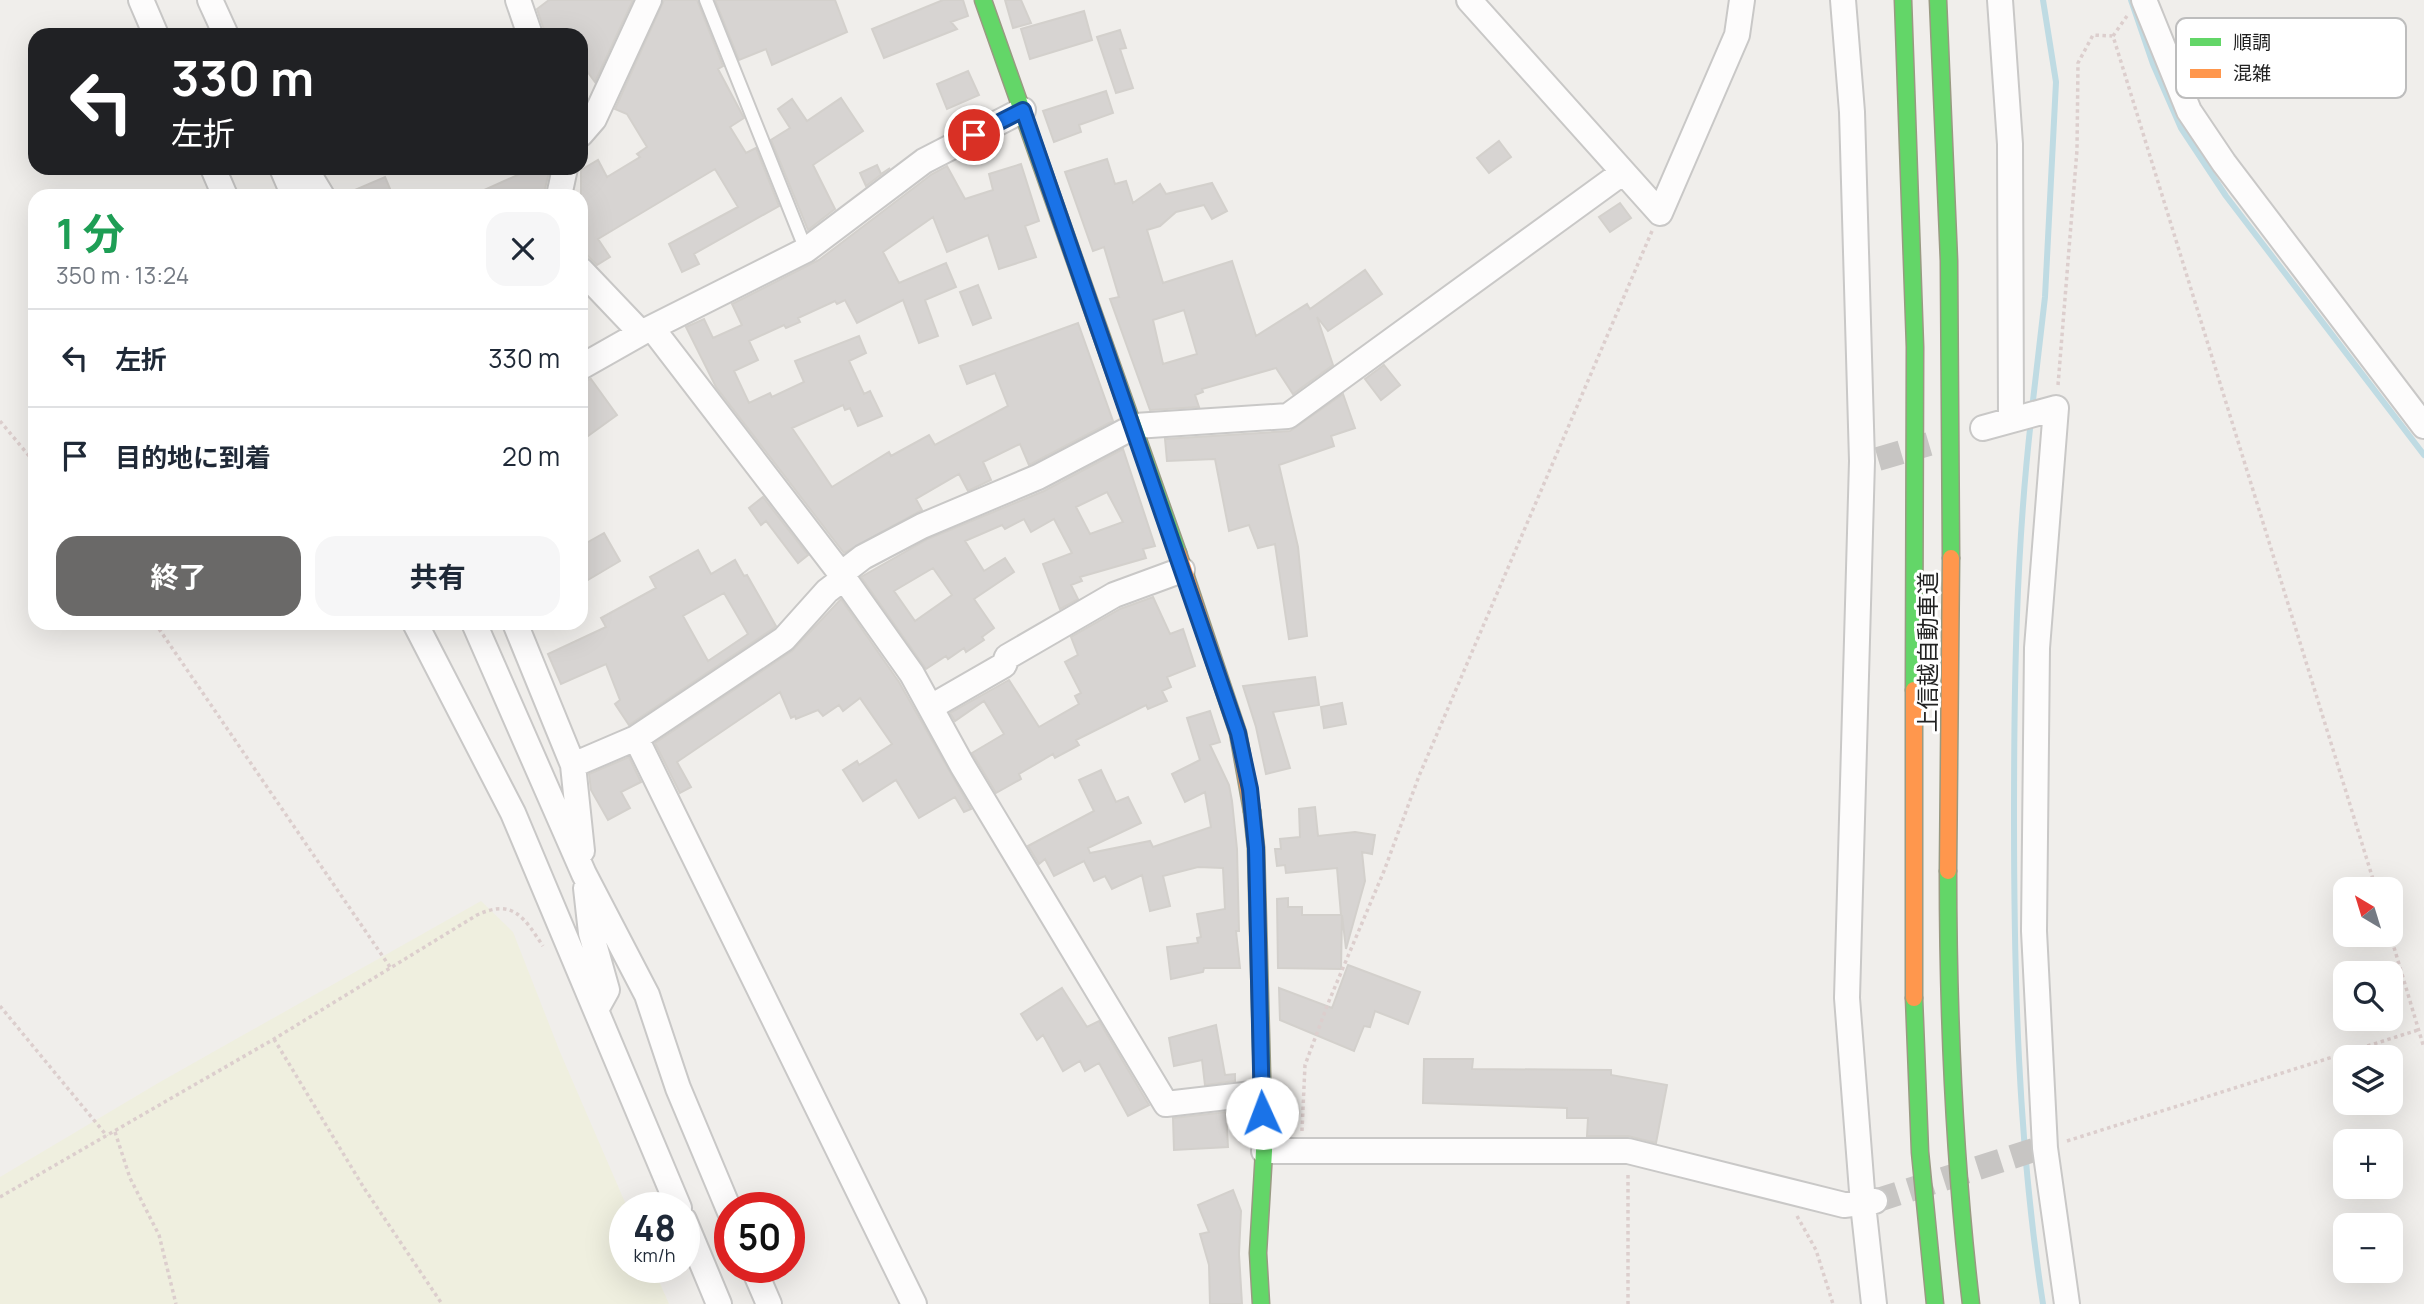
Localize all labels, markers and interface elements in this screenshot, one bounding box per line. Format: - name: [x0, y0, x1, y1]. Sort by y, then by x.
- legend: [2176, 18, 2406, 98]
- text: 順調: [2233, 29, 2271, 55]
- text: 330 m: [171, 44, 314, 111]
- icon: left: [56, 56, 147, 147]
- text: 混雑: [2233, 60, 2271, 86]
- pin: [944, 105, 1004, 165]
- text: 左折: [171, 111, 235, 155]
- icon: arrive: [955, 116, 993, 154]
- text: 1 分: [56, 204, 125, 262]
- button: close: [486, 212, 560, 286]
- text: 350 m · 13:24: [56, 259, 189, 291]
- icon: left: [56, 339, 94, 377]
- text: 330 m: [488, 340, 560, 376]
- text: 左折: [115, 341, 167, 377]
- icon: arrive: [56, 437, 94, 475]
- text: 20 m: [502, 438, 560, 474]
- text: 目的地に到着: [115, 439, 271, 475]
- button: 終了: [56, 536, 301, 616]
- button: 共有: [315, 536, 560, 616]
- street label: 上信越自動車道: [1911, 572, 1943, 733]
- north arrow: [2333, 877, 2403, 947]
- map controls: [2333, 877, 2403, 1283]
- button: search: [2333, 961, 2403, 1031]
- button: layers: [2333, 1045, 2403, 1115]
- position arrow: [1225, 1076, 1299, 1150]
- button: +: [2333, 1129, 2403, 1199]
- speed limit sign: 50: [714, 1192, 805, 1283]
- text: 48: [633, 1204, 676, 1252]
- button: −: [2333, 1213, 2403, 1283]
- text: km/h: [634, 1243, 675, 1267]

